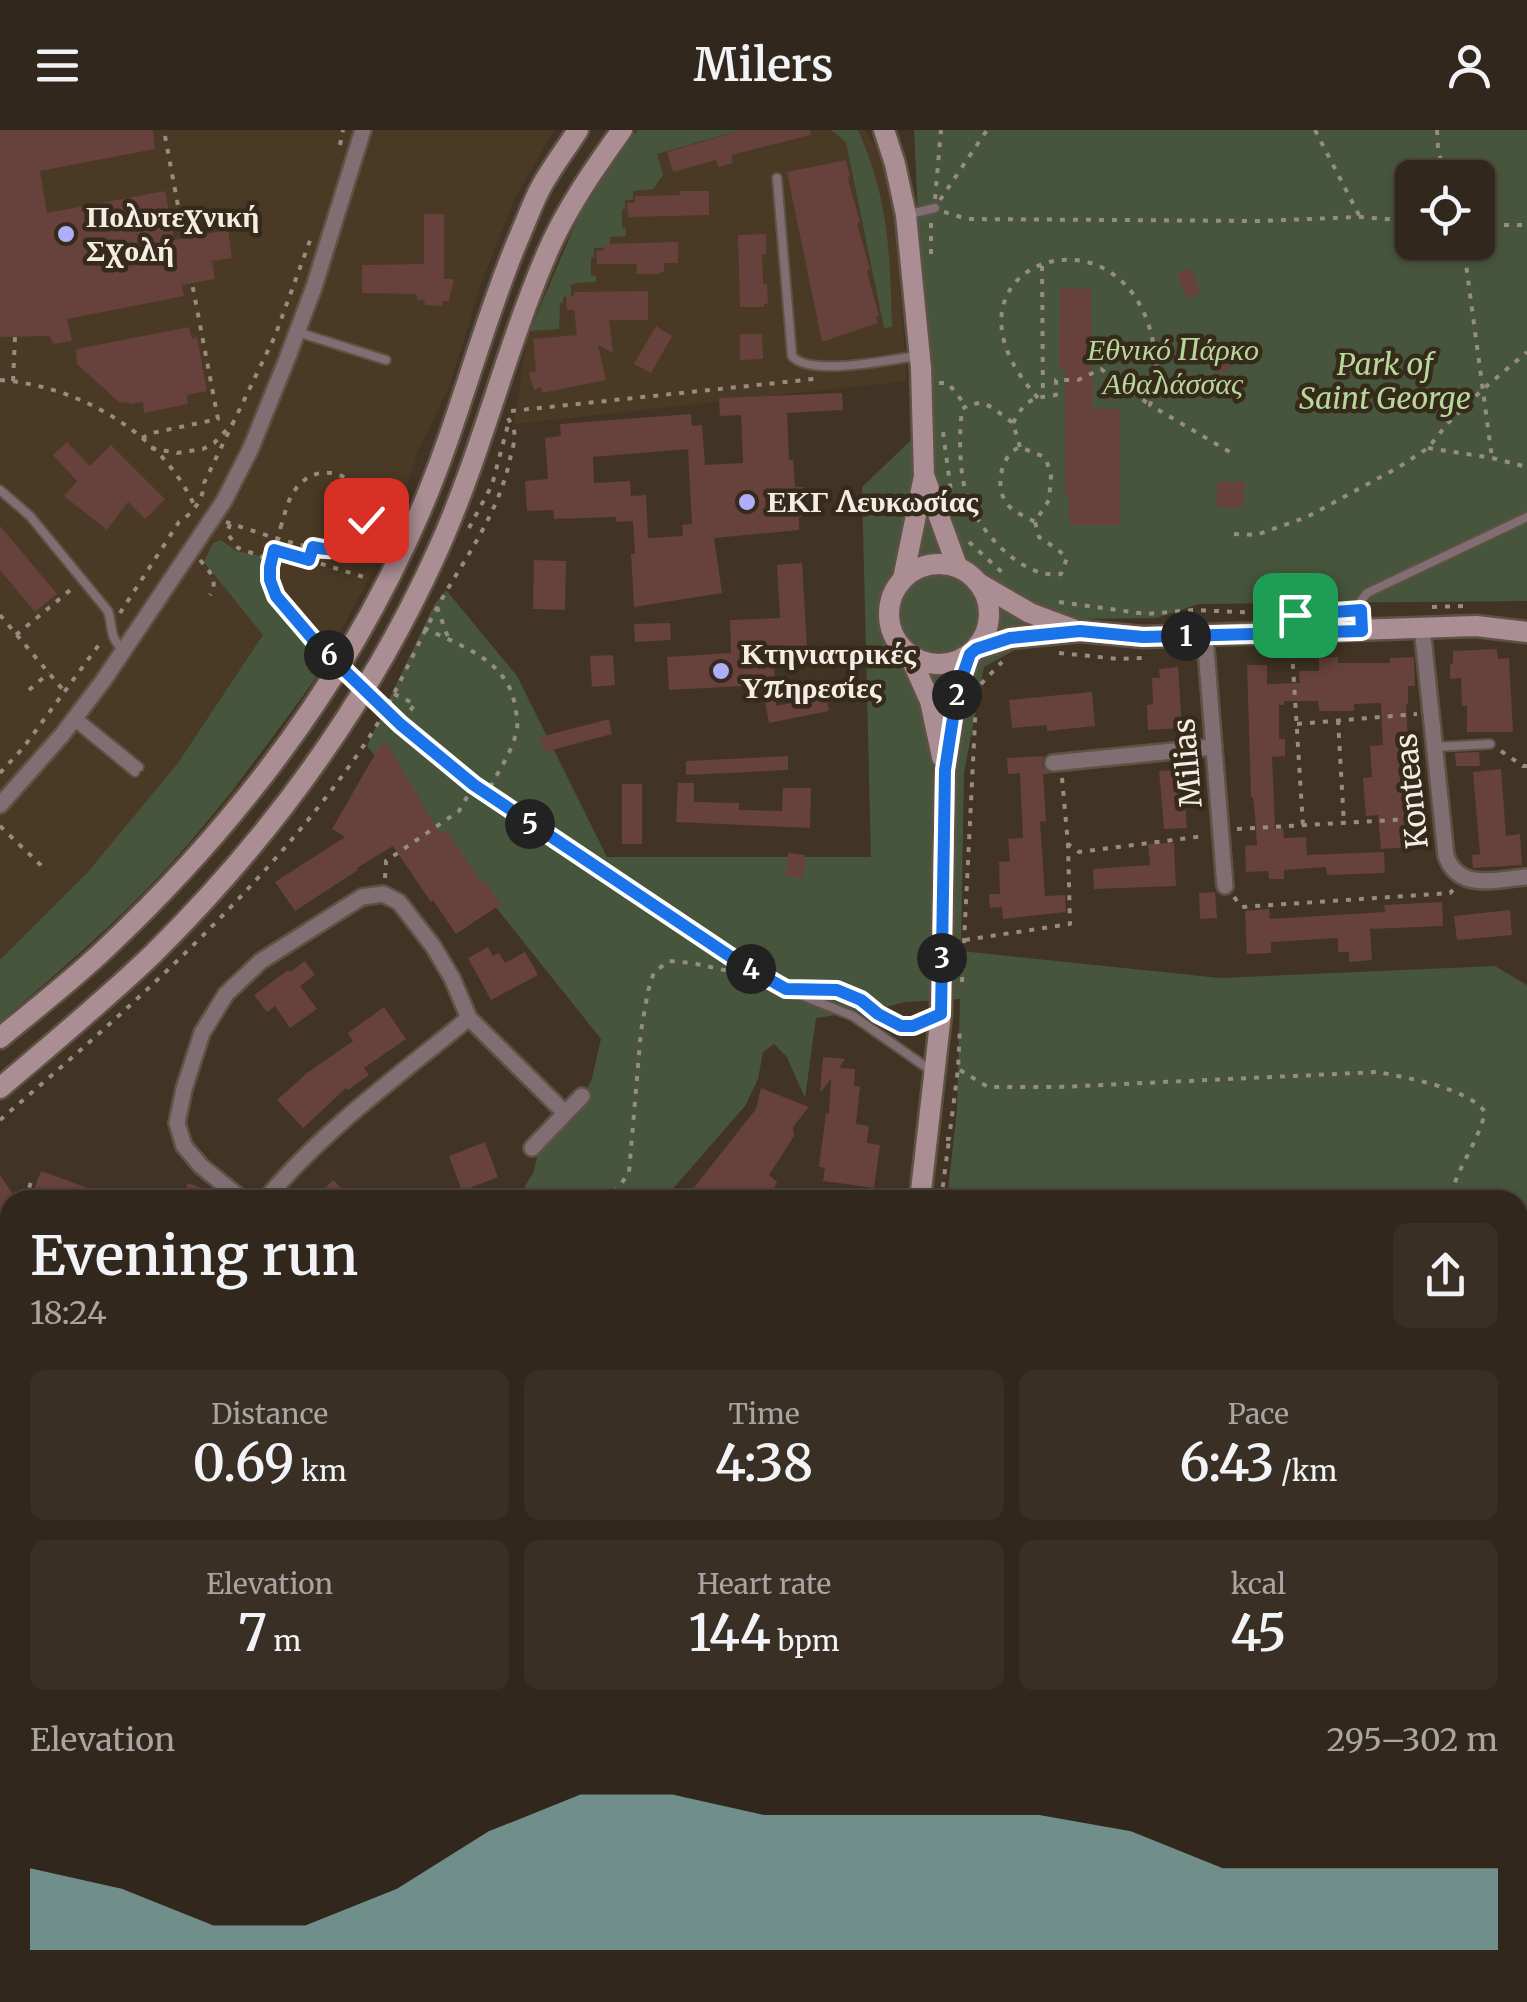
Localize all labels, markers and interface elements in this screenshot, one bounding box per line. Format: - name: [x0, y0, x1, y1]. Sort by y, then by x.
- text: Milers: [693, 37, 834, 93]
- icon: menu: [30, 38, 85, 93]
- icon: person: [1442, 38, 1497, 93]
- map controls: [1395, 160, 1495, 260]
- button: locate: [1395, 160, 1495, 260]
- place label: Πολυτεχνική Σχολή: [86, 197, 259, 269]
- marker: Πολυτεχνική Σχολή: [55, 223, 77, 245]
- park label: Εθνικό Πάρκο Αθαλάσσας: [1086, 330, 1259, 402]
- park label: Park of Saint George: [1299, 345, 1471, 417]
- pin: [324, 478, 409, 563]
- place label: ΕΚΓ Λευκωσίας: [767, 482, 979, 520]
- marker: ΕΚΓ Λευκωσίας: [736, 491, 758, 513]
- icon: check: [339, 493, 394, 548]
- pin: [1253, 573, 1338, 658]
- icon: arrive: [1268, 588, 1323, 643]
- pin: 1: [1161, 611, 1211, 661]
- text: 1: [1180, 618, 1192, 654]
- pin: 6: [304, 630, 354, 680]
- place label: Κτηνιατρικές Υπηρεσίες: [741, 634, 916, 706]
- text: 6: [320, 637, 338, 673]
- marker: Κτηνιατρικές Υπηρεσίες: [710, 660, 732, 682]
- pin: 2: [932, 670, 982, 720]
- text: 2: [949, 677, 965, 713]
- street label: Milias: [1164, 717, 1210, 809]
- street label: Konteas: [1386, 732, 1436, 851]
- pin: 5: [505, 799, 555, 849]
- text: 5: [522, 806, 538, 842]
- pin: 3: [917, 933, 967, 983]
- text: 3: [934, 940, 950, 976]
- pin: 4: [726, 944, 776, 994]
- text: 4: [742, 951, 760, 987]
- text: Evening run: [30, 1221, 358, 1290]
- button: share: [1393, 1223, 1498, 1328]
- text: 18:24: [30, 1293, 107, 1333]
- text: Distance: [211, 1396, 328, 1432]
- text: Time: [728, 1396, 799, 1432]
- text: Pace: [1228, 1396, 1289, 1432]
- text: 0.69: [193, 1432, 295, 1495]
- text: 4:38: [715, 1432, 813, 1495]
- text: 6:43: [1179, 1432, 1274, 1495]
- text: km: [295, 1453, 347, 1489]
- text: /km: [1274, 1453, 1337, 1489]
- text: Elevation: [206, 1566, 333, 1602]
- text: Heart rate: [697, 1566, 831, 1602]
- text: kcal: [1231, 1566, 1286, 1602]
- text: 7: [238, 1602, 267, 1665]
- text: 144: [689, 1602, 771, 1665]
- text: 45: [1230, 1602, 1287, 1665]
- text: m: [267, 1623, 301, 1659]
- text: bpm: [771, 1623, 839, 1659]
- text: Elevation: [30, 1720, 175, 1760]
- text: 295–302 m: [1326, 1720, 1498, 1760]

